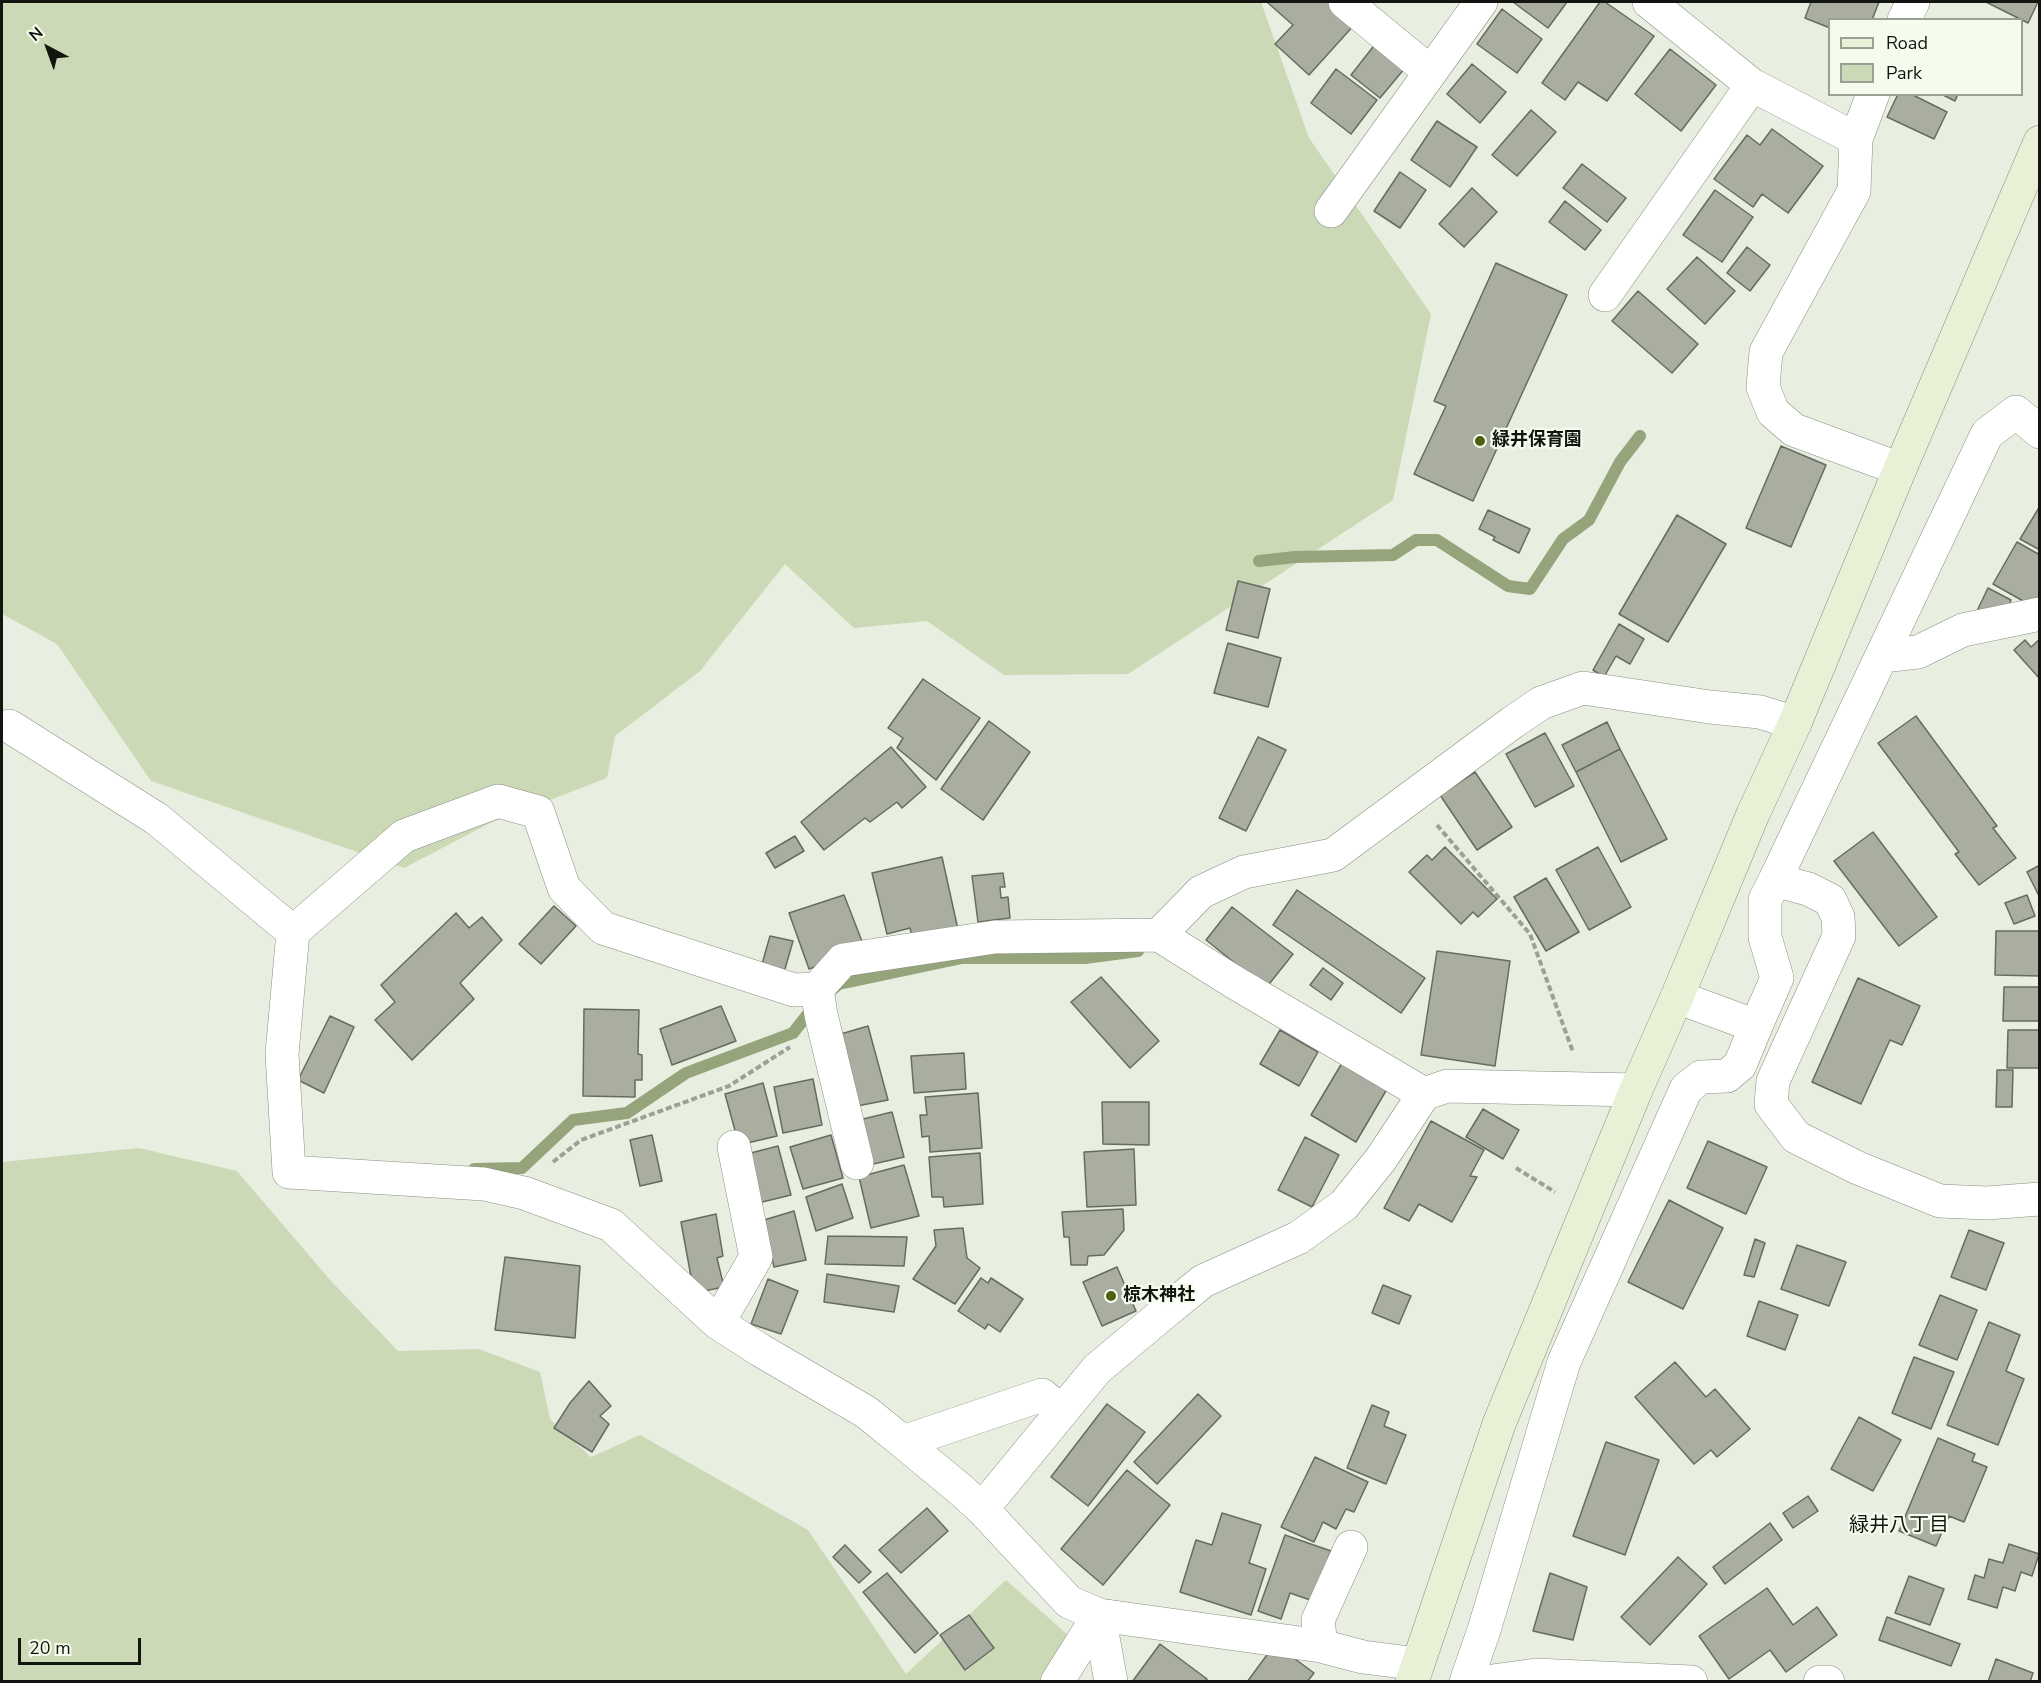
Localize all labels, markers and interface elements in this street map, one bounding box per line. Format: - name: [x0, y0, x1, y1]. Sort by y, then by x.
- north arrow: [18, 18, 78, 78]
- legend: [1828, 18, 2023, 96]
- text: N: [24, 22, 48, 47]
- text: Road: [1886, 31, 1928, 55]
- text: Park: [1886, 61, 1922, 85]
- place label: 緑井保育園: [1492, 430, 1582, 452]
- marker: 緑井保育園: [1473, 434, 1487, 448]
- place label: 椋木神社: [1123, 1285, 1195, 1307]
- marker: 椋木神社: [1104, 1289, 1118, 1303]
- district label: 緑井八丁目: [1849, 1514, 1949, 1538]
- scale bar: [21, 1626, 144, 1664]
- text: 20 m: [29, 1636, 71, 1660]

